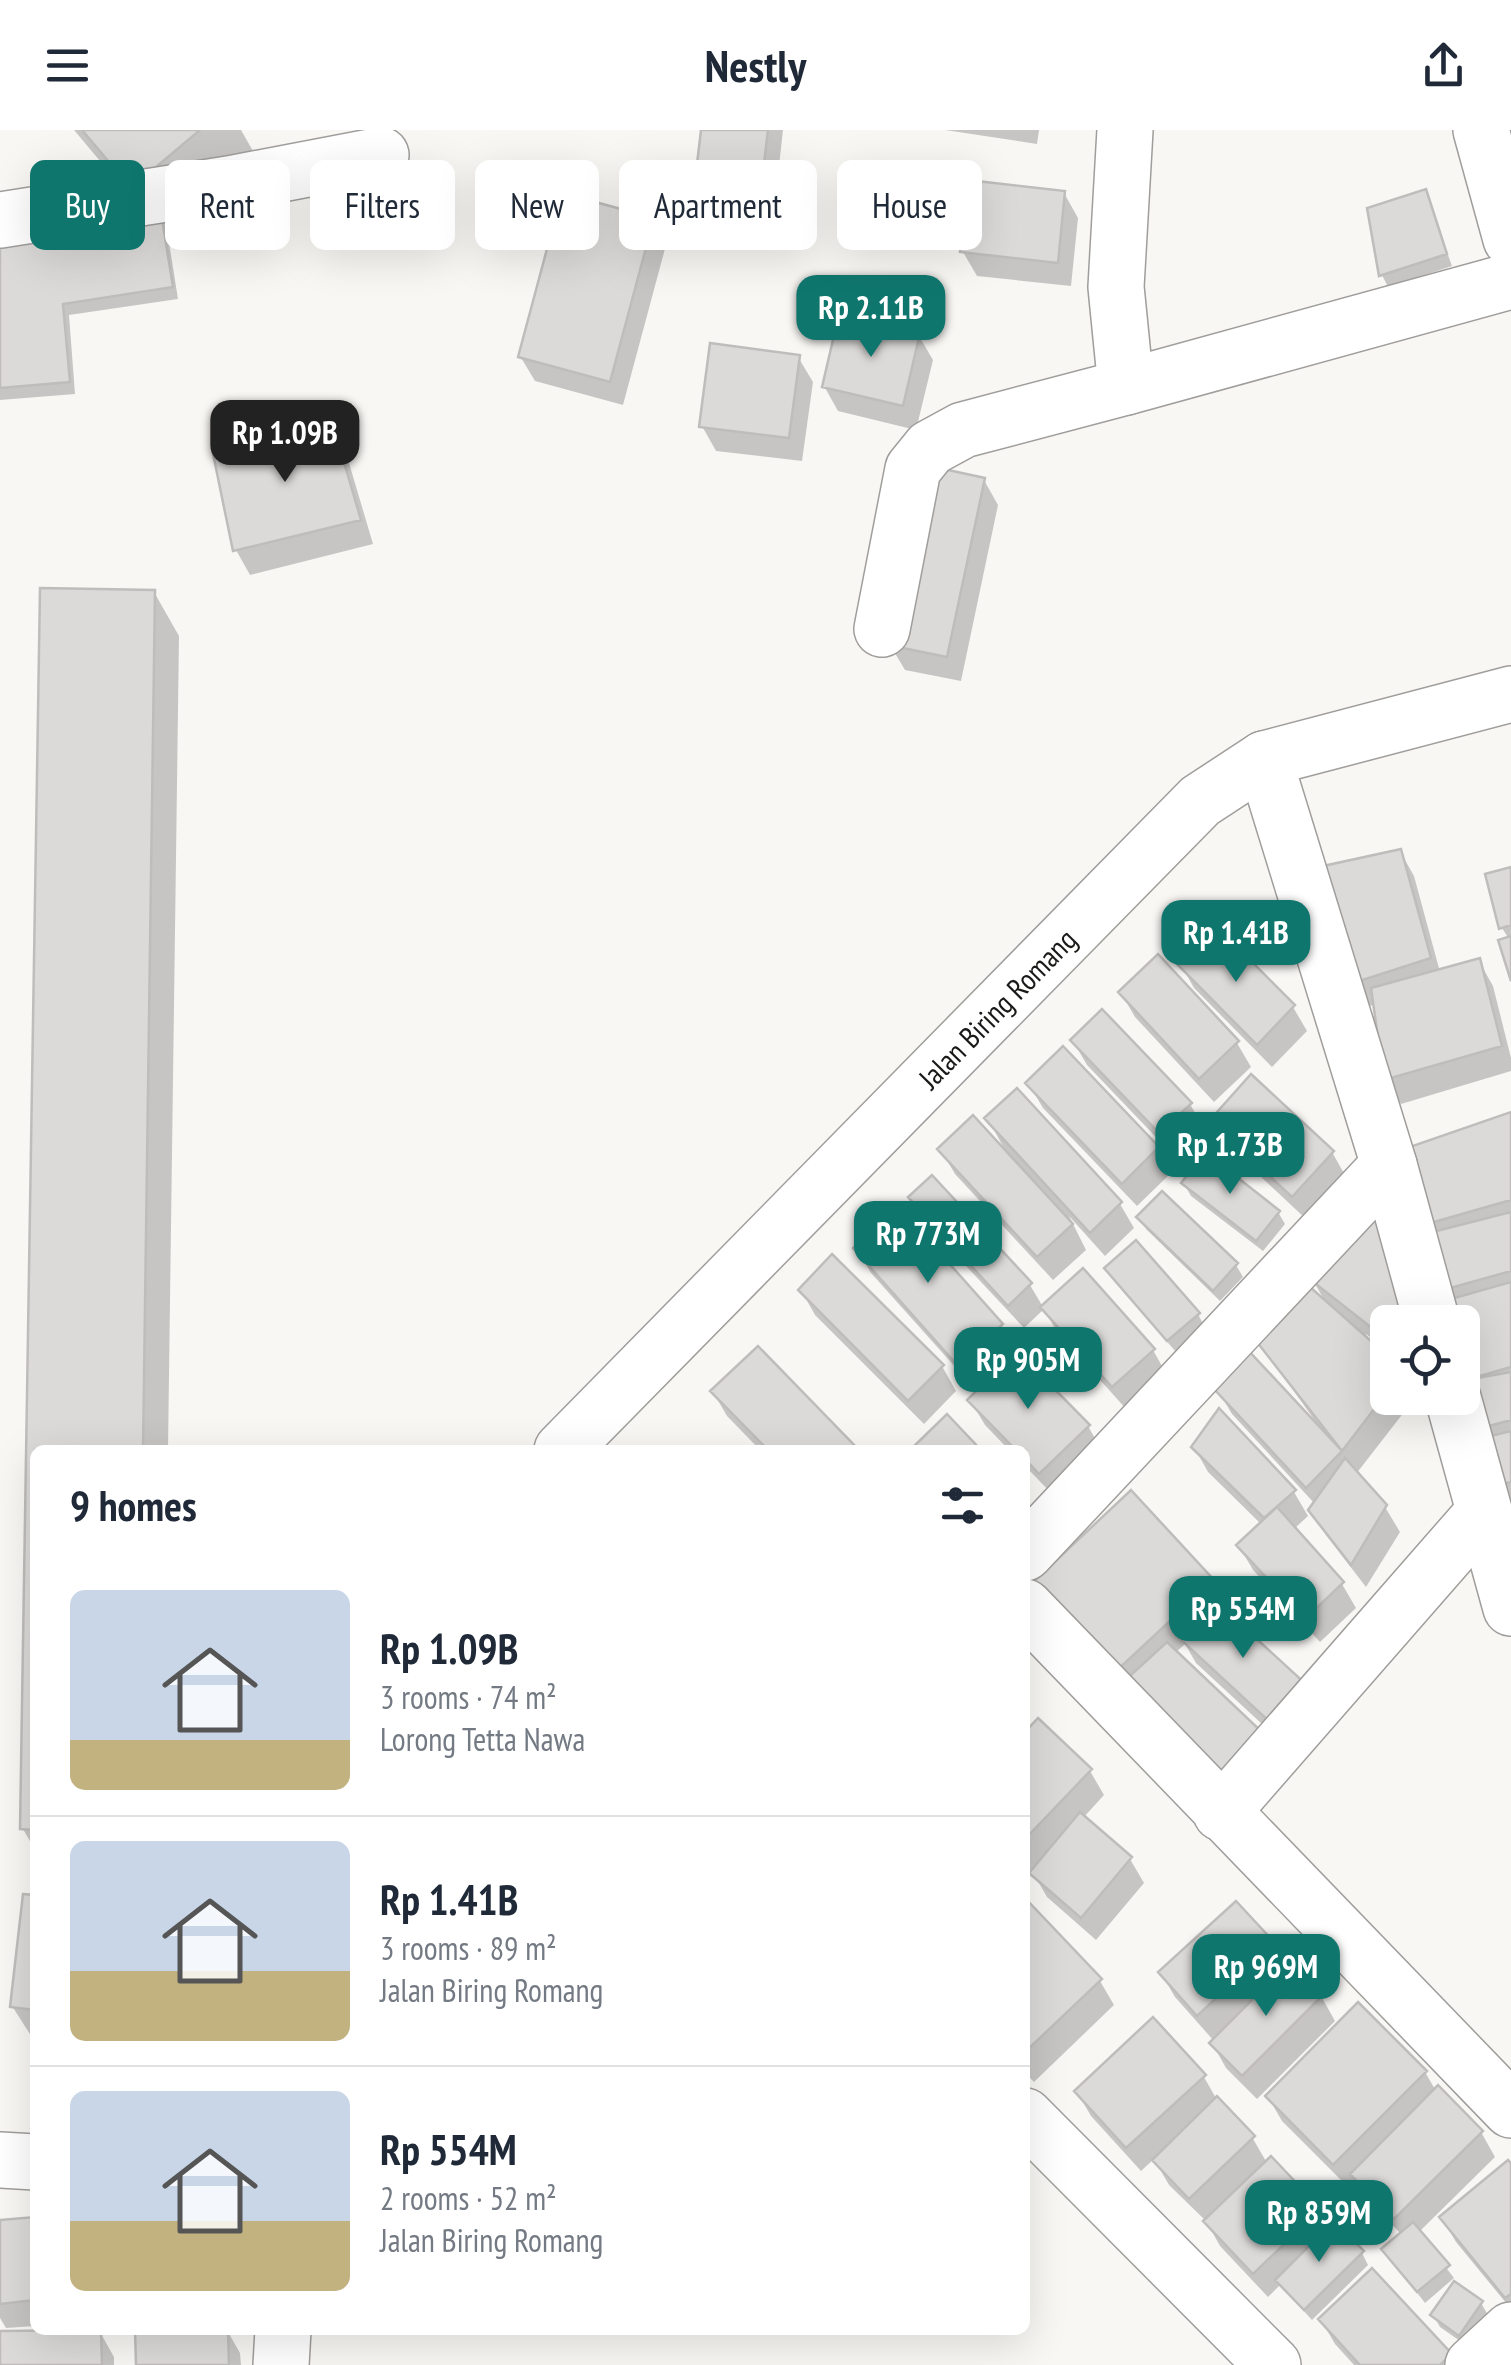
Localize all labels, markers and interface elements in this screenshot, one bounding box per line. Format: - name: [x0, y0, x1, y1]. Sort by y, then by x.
- text: Nestly: [705, 36, 806, 94]
- icon: menu: [40, 38, 95, 93]
- icon: share: [1416, 38, 1471, 93]
- chip: Buy: [30, 160, 145, 250]
- chip: Rent: [165, 160, 290, 250]
- chip: Filters: [310, 160, 455, 250]
- chip: New: [475, 160, 599, 250]
- chip: Apartment: [619, 160, 817, 250]
- chip: House: [837, 160, 982, 250]
- pin: Rp 2.11B: [768, 275, 974, 360]
- text: Rp 2.11B: [818, 286, 924, 328]
- pin: Rp 1.09B: [182, 400, 388, 485]
- text: Rp 1.09B: [232, 411, 338, 453]
- pin: Rp 1.41B: [1133, 900, 1339, 985]
- text: Rp 1.41B: [1183, 911, 1289, 953]
- street label: Jalan Biring Romang: [909, 919, 1084, 1097]
- pin: Rp 1.73B: [1127, 1112, 1333, 1197]
- text: Rp 1.73B: [1177, 1123, 1283, 1165]
- pin: Rp 773M: [836, 1201, 1020, 1286]
- text: Rp 773M: [876, 1212, 980, 1254]
- map controls: [1370, 1305, 1480, 1415]
- button: locate: [1370, 1305, 1480, 1415]
- pin: Rp 905M: [936, 1327, 1120, 1412]
- text: Rp 905M: [976, 1338, 1080, 1380]
- text: 9 homes: [70, 1478, 197, 1533]
- icon: filters: [935, 1478, 990, 1533]
- pin: Rp 554M: [1151, 1576, 1335, 1661]
- text: Rp 554M: [1191, 1587, 1295, 1629]
- text: Rp 1.09B: [380, 1621, 518, 1676]
- icon: home: [150, 1630, 270, 1750]
- text: 3 rooms · 74 m²: [380, 1676, 557, 1718]
- text: Lorong Tetta Nawa: [380, 1718, 585, 1760]
- text: Rp 1.41B: [380, 1872, 518, 1927]
- icon: home: [150, 1881, 270, 2001]
- text: 3 rooms · 89 m²: [380, 1927, 557, 1969]
- pin: Rp 969M: [1174, 1934, 1358, 2019]
- text: Rp 969M: [1214, 1945, 1318, 1987]
- text: Jalan Biring Romang: [380, 1969, 603, 2011]
- text: Rp 554M: [380, 2122, 517, 2177]
- icon: home: [150, 2131, 270, 2251]
- text: 2 rooms · 52 m²: [380, 2177, 557, 2219]
- pin: Rp 859M: [1227, 2180, 1411, 2265]
- text: Rp 859M: [1267, 2191, 1371, 2233]
- text: Jalan Biring Romang: [380, 2219, 603, 2261]

